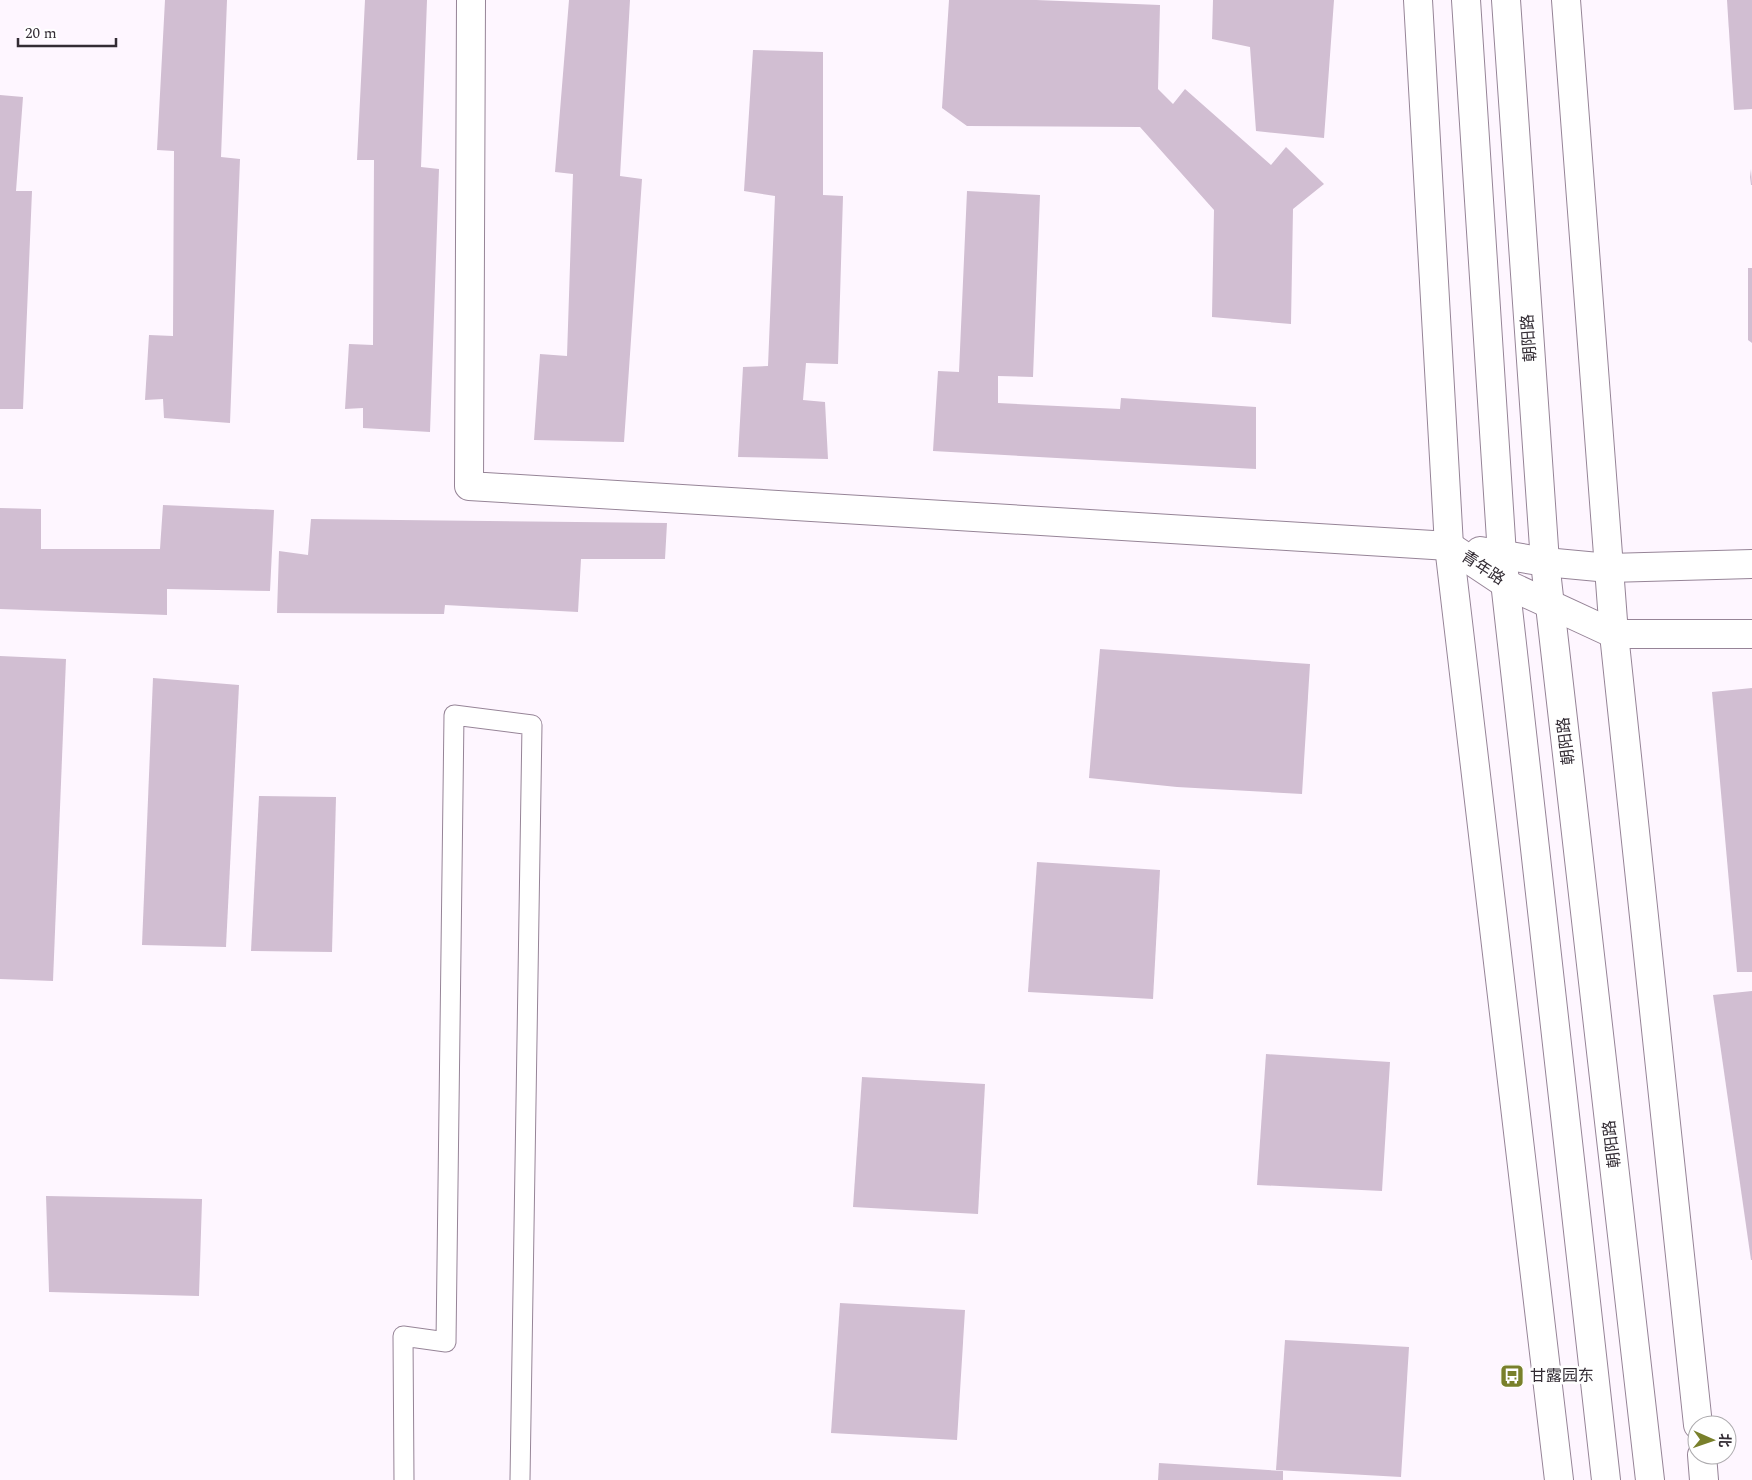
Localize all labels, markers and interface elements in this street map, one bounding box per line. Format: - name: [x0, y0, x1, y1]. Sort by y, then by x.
- scale bar: [18, 15, 115, 47]
- text: 20 m: [25, 22, 57, 45]
- street label: 朝阳路: [1515, 313, 1543, 363]
- street label: 青年路: [1456, 545, 1510, 591]
- street label: 朝阳路: [1551, 716, 1581, 766]
- street label: 朝阳路: [1597, 1119, 1627, 1169]
- bus stop icon: 甘露园东: [1499, 1363, 1525, 1389]
- place label: 甘露园东: [1530, 1364, 1594, 1388]
- north arrow: [1687, 1415, 1737, 1465]
- text: 北: [1714, 1433, 1735, 1448]

